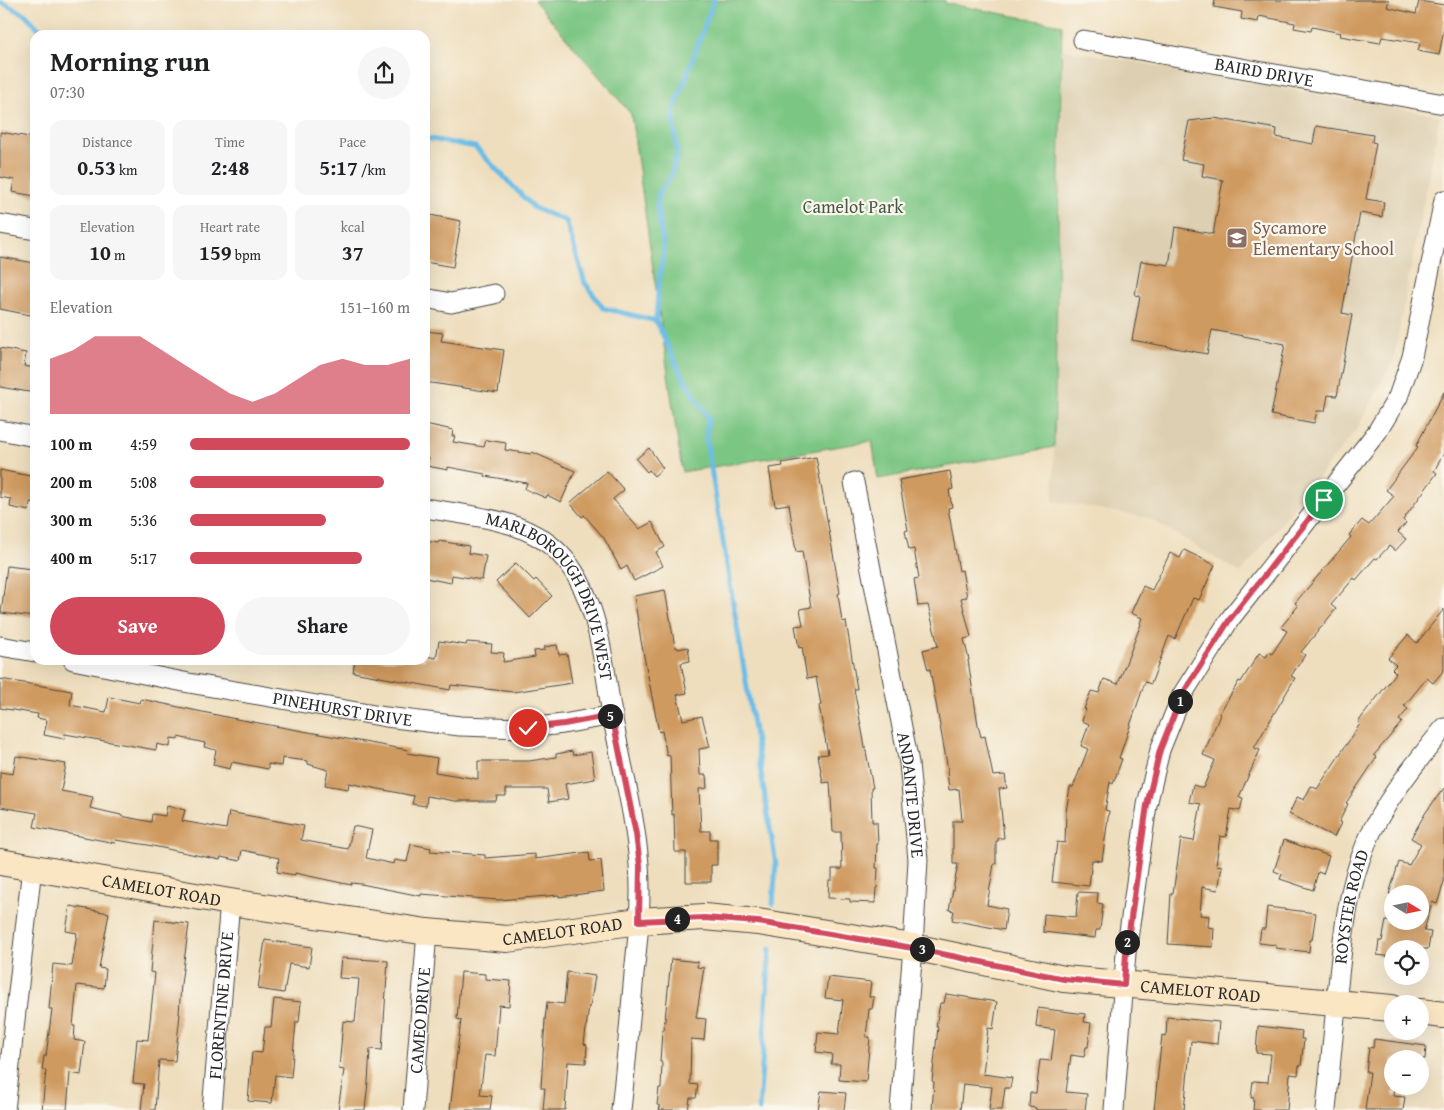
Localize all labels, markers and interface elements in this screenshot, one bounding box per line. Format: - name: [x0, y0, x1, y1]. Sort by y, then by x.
- text: Morning run: [50, 40, 210, 81]
- button: share: [358, 47, 410, 99]
- street label: BAIRD DRIVE: [1213, 50, 1316, 94]
- text: 07:30: [50, 80, 85, 104]
- text: Distance: [82, 132, 132, 152]
- text: Time: [215, 132, 245, 152]
- text: Pace: [339, 132, 366, 152]
- text: 0.53: [77, 152, 116, 183]
- text: 2:48: [211, 152, 249, 183]
- text: 5:17: [319, 152, 358, 183]
- text: km: [116, 160, 137, 180]
- text: /km: [358, 160, 386, 180]
- park label: Camelot Park: [803, 193, 904, 220]
- place label: Sycamore Elementary School: [1253, 214, 1394, 262]
- text: Elevation: [80, 217, 135, 237]
- text: Heart rate: [200, 217, 260, 237]
- text: kcal: [341, 217, 365, 237]
- school or university icon: Sycamore Elementary School: [1225, 226, 1249, 250]
- text: 10: [89, 237, 111, 268]
- text: 159: [199, 237, 232, 268]
- text: 37: [342, 237, 364, 268]
- text: m: [111, 245, 125, 265]
- text: bpm: [232, 245, 261, 265]
- text: Elevation: [50, 295, 113, 319]
- text: 151–160 m: [340, 295, 410, 319]
- text: 100 m: [50, 432, 92, 456]
- text: 4:59: [130, 432, 157, 456]
- text: 200 m: [50, 470, 92, 494]
- text: 5:08: [130, 470, 157, 494]
- pin: [1303, 479, 1345, 521]
- icon: arrive: [1310, 486, 1338, 514]
- street label: MARLBOROUGH DRIVE WEST: [483, 504, 621, 683]
- text: 300 m: [50, 508, 92, 532]
- text: 5:36: [130, 508, 157, 532]
- text: 400 m: [50, 546, 92, 570]
- text: 5:17: [130, 546, 157, 570]
- button: Save: [50, 597, 225, 655]
- button: Share: [235, 597, 410, 655]
- street label: PINEHURST DRIVE: [271, 684, 414, 733]
- pin: 1: [1168, 688, 1192, 714]
- text: 1: [1177, 691, 1184, 711]
- pin: 5: [598, 704, 622, 728]
- text: 5: [607, 706, 614, 726]
- pin: [507, 707, 549, 749]
- icon: check: [514, 714, 542, 742]
- street label: ANDANTE DRIVE: [890, 729, 932, 859]
- street label: ROYSTER ROAD: [1326, 845, 1376, 965]
- street label: CAMELOT ROAD: [100, 866, 223, 913]
- north arrow: [1384, 885, 1429, 930]
- map controls: [1384, 885, 1429, 1095]
- pin: 4: [664, 906, 690, 932]
- street label: CAMELOT ROAD: [501, 909, 624, 952]
- text: 4: [674, 909, 681, 929]
- street label: FLORENTINE DRIVE: [201, 930, 240, 1080]
- pin: 2: [1114, 930, 1140, 954]
- text: 2: [1124, 932, 1131, 952]
- pin: 3: [910, 936, 934, 962]
- text: 3: [919, 939, 926, 959]
- button: locate: [1384, 940, 1429, 985]
- street label: CAMEO DRIVE: [402, 966, 437, 1074]
- street label: CAMELOT ROAD: [1139, 972, 1262, 1009]
- button: +: [1384, 995, 1429, 1040]
- button: −: [1384, 1050, 1429, 1095]

